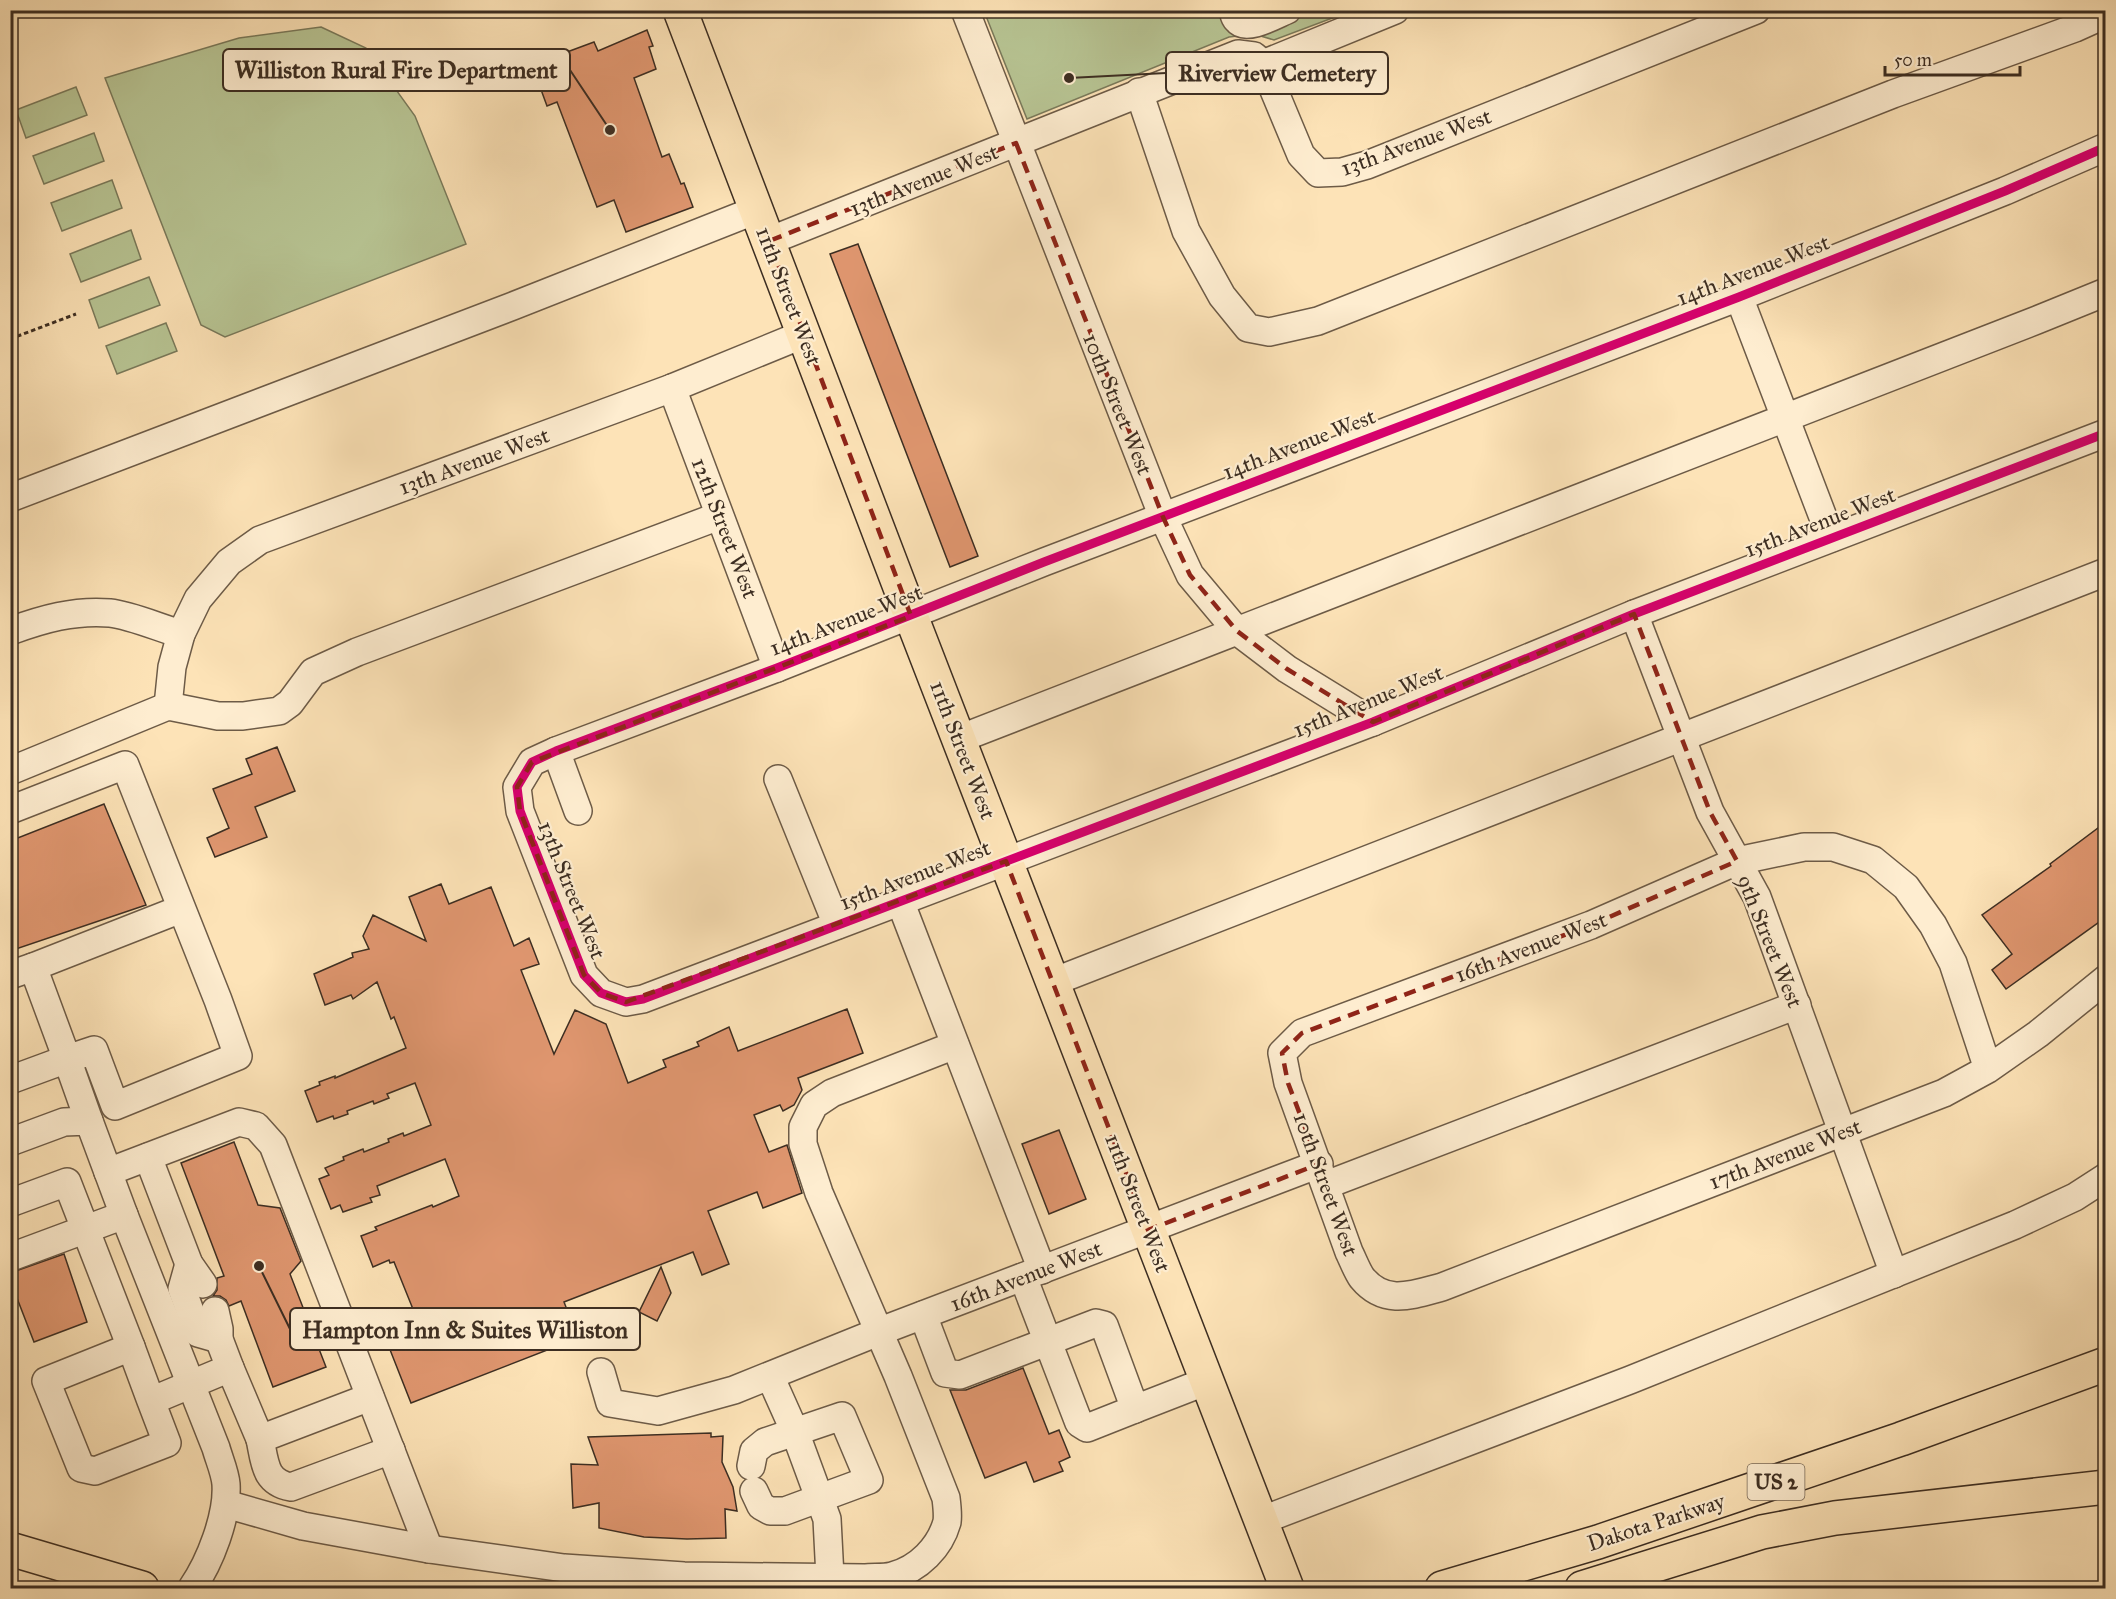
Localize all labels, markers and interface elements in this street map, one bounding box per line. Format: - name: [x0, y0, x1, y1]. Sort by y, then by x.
- scale bar: [1885, 39, 2020, 77]
- callout: Williston Rural Fire Department: [223, 49, 570, 91]
- text: 50 m: [1894, 49, 1932, 71]
- callout: Riverview Cemetery: [1166, 52, 1388, 94]
- text: Williston Rural Fire Department: [234, 55, 558, 85]
- text: Riverview Cemetery: [1178, 58, 1378, 88]
- street label: 13th Avenue West: [1337, 102, 1495, 182]
- street label: 13th Avenue West: [846, 138, 1002, 222]
- street label: 11th Street West: [750, 223, 828, 369]
- street label: 14th Avenue West: [1673, 228, 1833, 312]
- street label: 10th Street West: [1077, 329, 1159, 479]
- street label: 14th Avenue West: [1219, 402, 1379, 486]
- street label: 13th Avenue West: [395, 421, 553, 501]
- street label: 12th Street West: [686, 454, 764, 602]
- street label: 15th Avenue West: [1741, 481, 1899, 563]
- street label: 14th Avenue West: [766, 578, 926, 662]
- street label: 15th Avenue West: [1289, 659, 1447, 743]
- street label: 11th Street West: [924, 677, 1002, 823]
- street label: 13th Street West: [532, 817, 612, 963]
- street label: 15th Avenue West: [836, 834, 994, 916]
- street label: 9th Street West: [1731, 871, 1809, 1012]
- street label: 16th Avenue West: [1451, 906, 1611, 988]
- street label: 10th Street West: [1288, 1109, 1364, 1260]
- street label: 17th Avenue West: [1705, 1112, 1865, 1195]
- street label: 11th Street West: [1099, 1130, 1177, 1276]
- street label: 16th Avenue West: [946, 1235, 1106, 1317]
- callout: Hampton Inn & Suites Williston: [290, 1308, 640, 1350]
- text: Hampton Inn & Suites Williston: [302, 1315, 628, 1345]
- road number: US 2: [1748, 1464, 1804, 1500]
- street label: Dakota Parkway: [1584, 1487, 1729, 1557]

